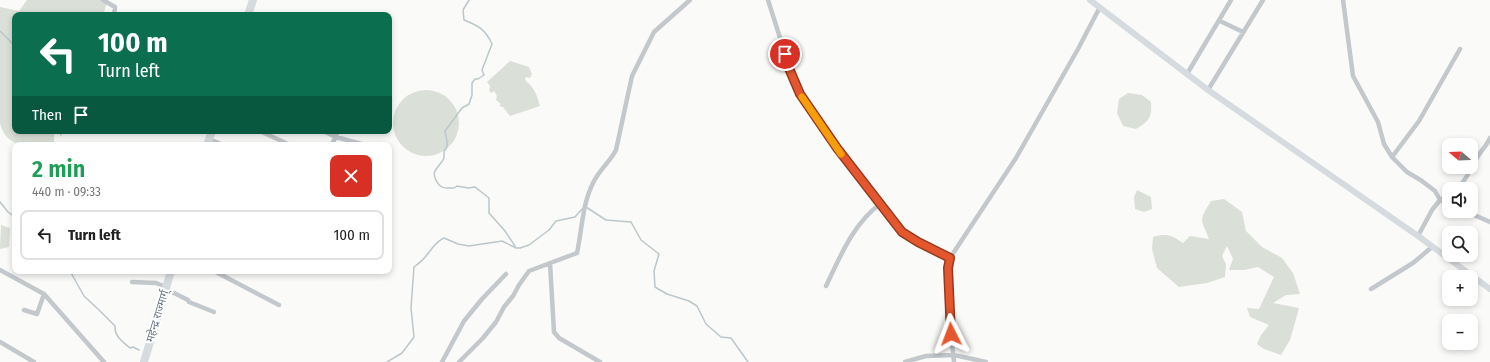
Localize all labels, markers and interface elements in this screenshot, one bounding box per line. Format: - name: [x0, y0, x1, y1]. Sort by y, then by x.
- text: 100 m: [98, 26, 168, 59]
- icon: left: [32, 28, 84, 80]
- pin: [768, 37, 802, 71]
- icon: arrive: [774, 43, 796, 65]
- text: Turn left: [98, 60, 160, 82]
- icon: arrive: [70, 104, 92, 126]
- text: Then: [32, 106, 62, 124]
- north arrow: [1442, 138, 1478, 174]
- map controls: [1442, 138, 1478, 350]
- text: 2 min: [32, 155, 85, 183]
- button: close: [330, 155, 372, 197]
- button: sound: [1442, 182, 1478, 218]
- text: 440 m · 09:33: [32, 184, 101, 199]
- icon: left: [34, 224, 56, 246]
- text: Turn left: [68, 226, 121, 244]
- text: 100 m: [333, 226, 370, 244]
- button: search: [1442, 226, 1478, 262]
- button: +: [1442, 270, 1478, 306]
- street label: महेन्द्र राज्मार्ग्: [143, 287, 172, 344]
- position arrow: [930, 313, 972, 355]
- button: −: [1442, 314, 1478, 350]

